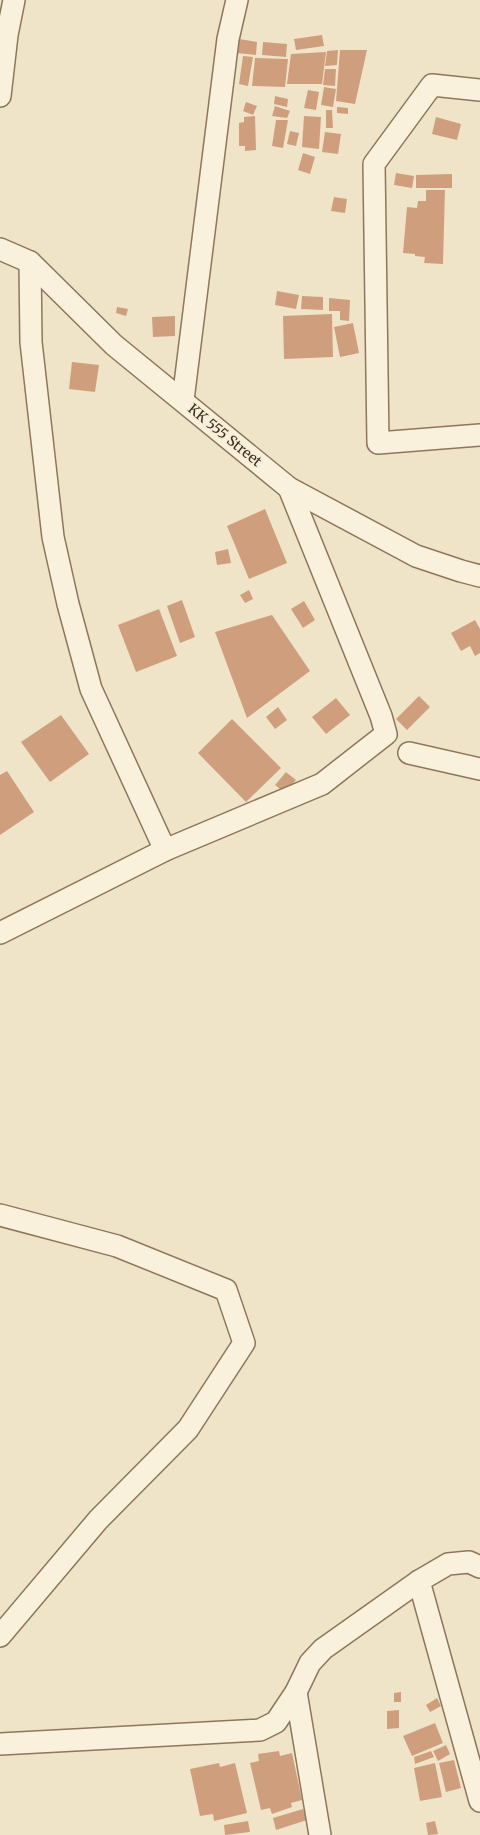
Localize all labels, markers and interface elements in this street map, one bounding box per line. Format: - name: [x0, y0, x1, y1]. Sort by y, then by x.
- street label: KK 555 Street: [184, 400, 266, 471]

